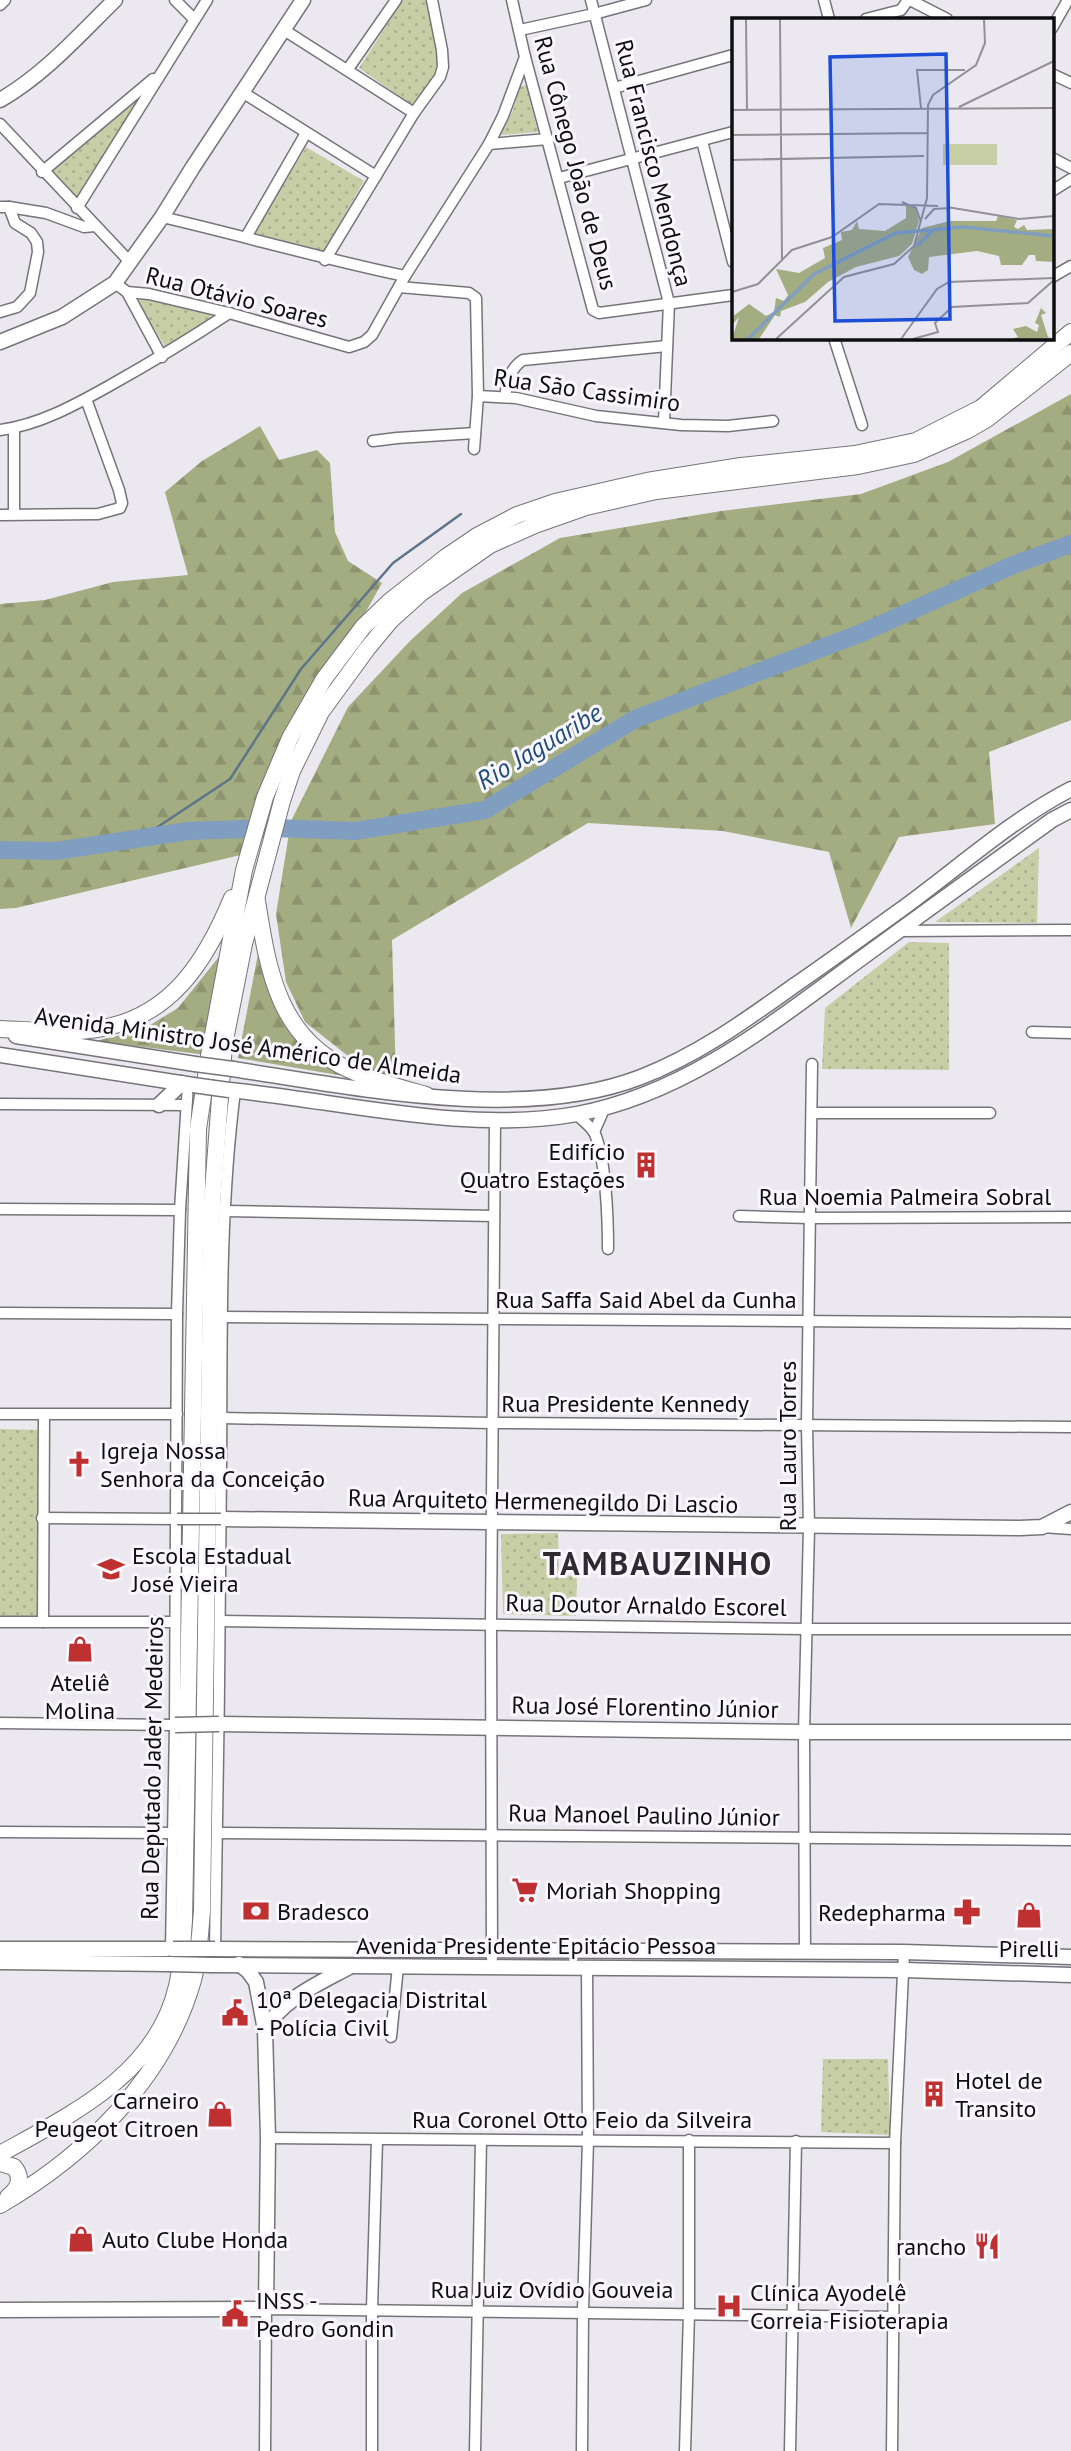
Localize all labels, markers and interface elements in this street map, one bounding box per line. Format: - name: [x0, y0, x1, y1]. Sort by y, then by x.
- inset map: [732, 18, 1054, 340]
- street label: Rua Cônego João de Deus: [527, 33, 625, 293]
- street label: Rua Francisco Mendonça: [608, 36, 700, 290]
- street label: Rua Otávio Soares: [143, 259, 331, 335]
- street label: Rua São Cassimiro: [492, 362, 682, 418]
- water label: Rio Jaguaribe: [470, 696, 608, 796]
- street label: Avenida Ministro José Américo de Almeida: [33, 1000, 463, 1090]
- place label: Edifício Quatro Estações: [460, 1136, 625, 1195]
- building icon: Edifício Quatro Estações: [631, 1150, 661, 1180]
- street label: Rua Noemia Palmeira Sobral: [759, 1181, 1051, 1212]
- street label: Rua Saffa Said Abel da Cunha: [495, 1284, 797, 1315]
- street label: Rua Lauro Torres: [772, 1361, 803, 1531]
- street label: Rua Presidente Kennedy: [501, 1388, 749, 1419]
- place label: Igreja Nossa Senhora da Conceição: [100, 1435, 325, 1494]
- church icon: Igreja Nossa Senhora da Conceição: [64, 1449, 94, 1479]
- street label: Rua Arquiteto Hermenegildo Di Lascio: [348, 1482, 738, 1520]
- place label: Escola Estadual José Vieira: [131, 1540, 291, 1599]
- district label: TAMBAUZINHO: [543, 1542, 773, 1584]
- school or university icon: Escola Estadual José Vieira: [96, 1554, 126, 1584]
- street label: Rua Doutor Arnaldo Escorel: [505, 1587, 787, 1623]
- street label: Rua Deputado Jader Medeiros: [134, 1616, 170, 1920]
- shop icon: Ateliê Molina: [65, 1634, 95, 1664]
- place label: Ateliê Molina: [45, 1667, 115, 1726]
- street label: Rua José Florentino Júnior: [511, 1689, 779, 1725]
- street label: Rua Manoel Paulino Júnior: [508, 1797, 780, 1833]
- supermarket icon: Moriah Shopping: [510, 1875, 540, 1905]
- place label: Moriah Shopping: [546, 1875, 721, 1906]
- bank icon: Bradesco: [241, 1896, 271, 1926]
- place label: Bradesco: [277, 1896, 369, 1927]
- place label: Redepharma: [818, 1897, 946, 1928]
- pharmacy icon: Redepharma: [952, 1897, 982, 1927]
- shop icon: Pirelli: [1014, 1900, 1044, 1930]
- street label: Avenida Presidente Epitácio Pessoa: [356, 1930, 716, 1961]
- place label: Pirelli: [999, 1933, 1059, 1964]
- place label: 10ª Delegacia Distrital - Polícia Civil: [256, 1984, 487, 2043]
- public building icon: 10ª Delegacia Distrital - Polícia Civil: [220, 1998, 250, 2028]
- place label: Hotel de Transito: [955, 2065, 1043, 2124]
- building icon: Hotel de Transito: [919, 2079, 949, 2109]
- place label: Carneiro Peugeot Citroen: [34, 2085, 199, 2144]
- shop icon: Carneiro Peugeot Citroen: [205, 2099, 235, 2129]
- street label: Rua Coronel Otto Feio da Silveira: [412, 2104, 752, 2135]
- shop icon: Auto Clube Honda: [66, 2224, 96, 2254]
- place label: Auto Clube Honda: [102, 2224, 288, 2255]
- place label: rancho: [896, 2231, 966, 2262]
- restaurant icon: rancho: [972, 2231, 1002, 2261]
- street label: Rua Juiz Ovídio Gouveia: [430, 2274, 674, 2305]
- place label: Clínica Ayodelê Correia Fisioterapia: [750, 2277, 949, 2336]
- place label: INSS - Pedro Gondin: [256, 2285, 394, 2344]
- hospital icon: Clínica Ayodelê Correia Fisioterapia: [714, 2291, 744, 2321]
- public building icon: INSS - Pedro Gondin: [220, 2299, 250, 2329]

